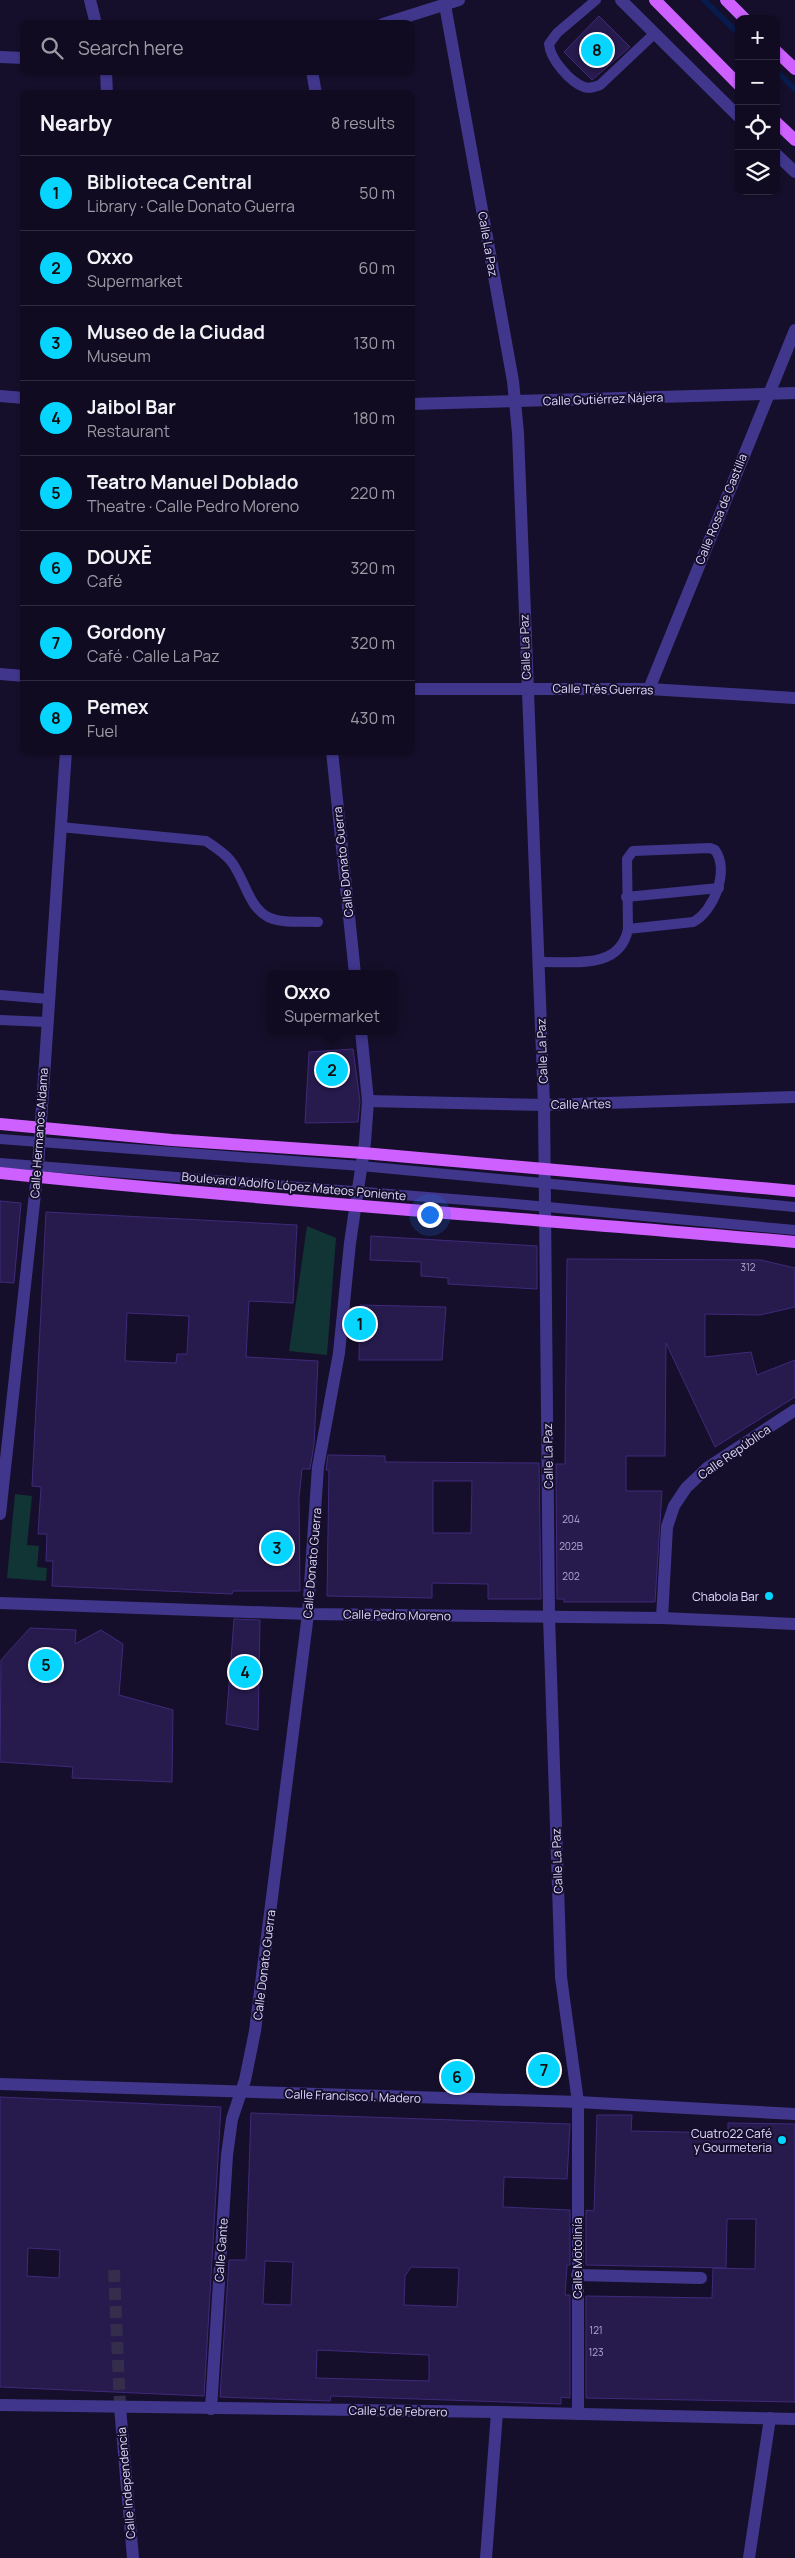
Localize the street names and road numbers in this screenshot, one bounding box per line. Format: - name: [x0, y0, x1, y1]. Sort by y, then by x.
- street label: Calle La Paz: [474, 210, 502, 278]
- street label: Calle Gutiérrez Nájera: [543, 388, 663, 410]
- street label: Calle Rosa de Castilla: [691, 451, 751, 567]
- street label: Calle La Paz: [515, 614, 535, 680]
- street label: Calle Três Guerras: [552, 680, 654, 698]
- street label: Calle Donato Guerra: [329, 806, 357, 918]
- street label: Calle La Paz: [532, 1018, 552, 1084]
- street label: Calle Hermanos Aldama: [26, 1067, 52, 1199]
- street label: Calle Artes: [551, 1095, 611, 1113]
- street label: Boulevard Adolfo López Mateos Poniente: [181, 1168, 407, 1204]
- street label: Calle República: [694, 1421, 774, 1483]
- street label: Calle La Paz: [539, 1423, 557, 1489]
- street label: Calle Donato Guerra: [299, 1507, 325, 1619]
- street label: Calle Pedro Moreno: [343, 1606, 451, 1624]
- street label: Calle La Paz: [547, 1828, 567, 1894]
- street label: Calle Donato Guerra: [249, 1909, 279, 2021]
- street label: Calle Francisco I. Madero: [285, 2085, 421, 2107]
- street label: Calle Gante: [210, 2217, 232, 2283]
- street label: Calle Motolinía: [569, 2217, 586, 2299]
- street label: Calle 5 de Febrero: [349, 2402, 447, 2420]
- street label: Calle Independencia: [113, 2426, 139, 2540]

